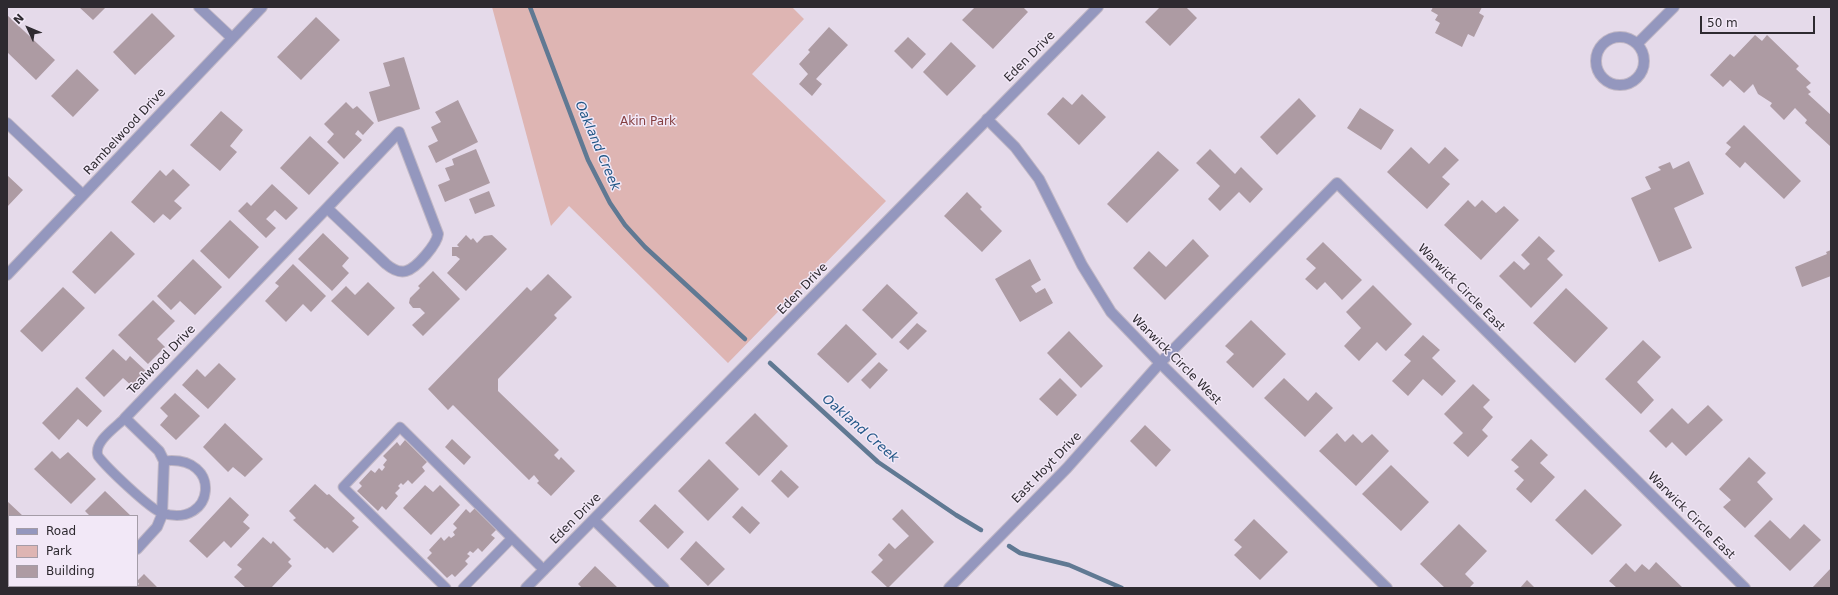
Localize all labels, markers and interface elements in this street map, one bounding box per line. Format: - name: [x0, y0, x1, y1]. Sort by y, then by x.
- north arrow: [8, 8, 48, 48]
- scale bar: [1702, 8, 1817, 34]
- text: N: [11, 11, 27, 27]
- text: 50 m: [1707, 16, 1738, 30]
- street label: Eden Drive: [1002, 29, 1058, 85]
- street label: Rambelwood Drive: [81, 86, 169, 178]
- water label: Oakland Creek: [571, 99, 623, 193]
- park label: Akin Park: [620, 115, 676, 129]
- street label: Warwick Circle East: [1414, 241, 1508, 335]
- street label: Eden Drive: [775, 260, 831, 318]
- street label: Warwick Circle West: [1128, 312, 1224, 408]
- street label: Tealwood Drive: [125, 322, 199, 398]
- water label: Oakland Creek: [819, 392, 901, 466]
- street label: East Hoyt Drive: [1009, 429, 1085, 507]
- street label: Warwick Circle East: [1644, 469, 1738, 563]
- street label: Eden Drive: [548, 491, 604, 547]
- legend: [8, 515, 138, 587]
- text: Road: [46, 524, 76, 538]
- text: Park: [46, 544, 72, 558]
- text: Building: [46, 564, 95, 578]

